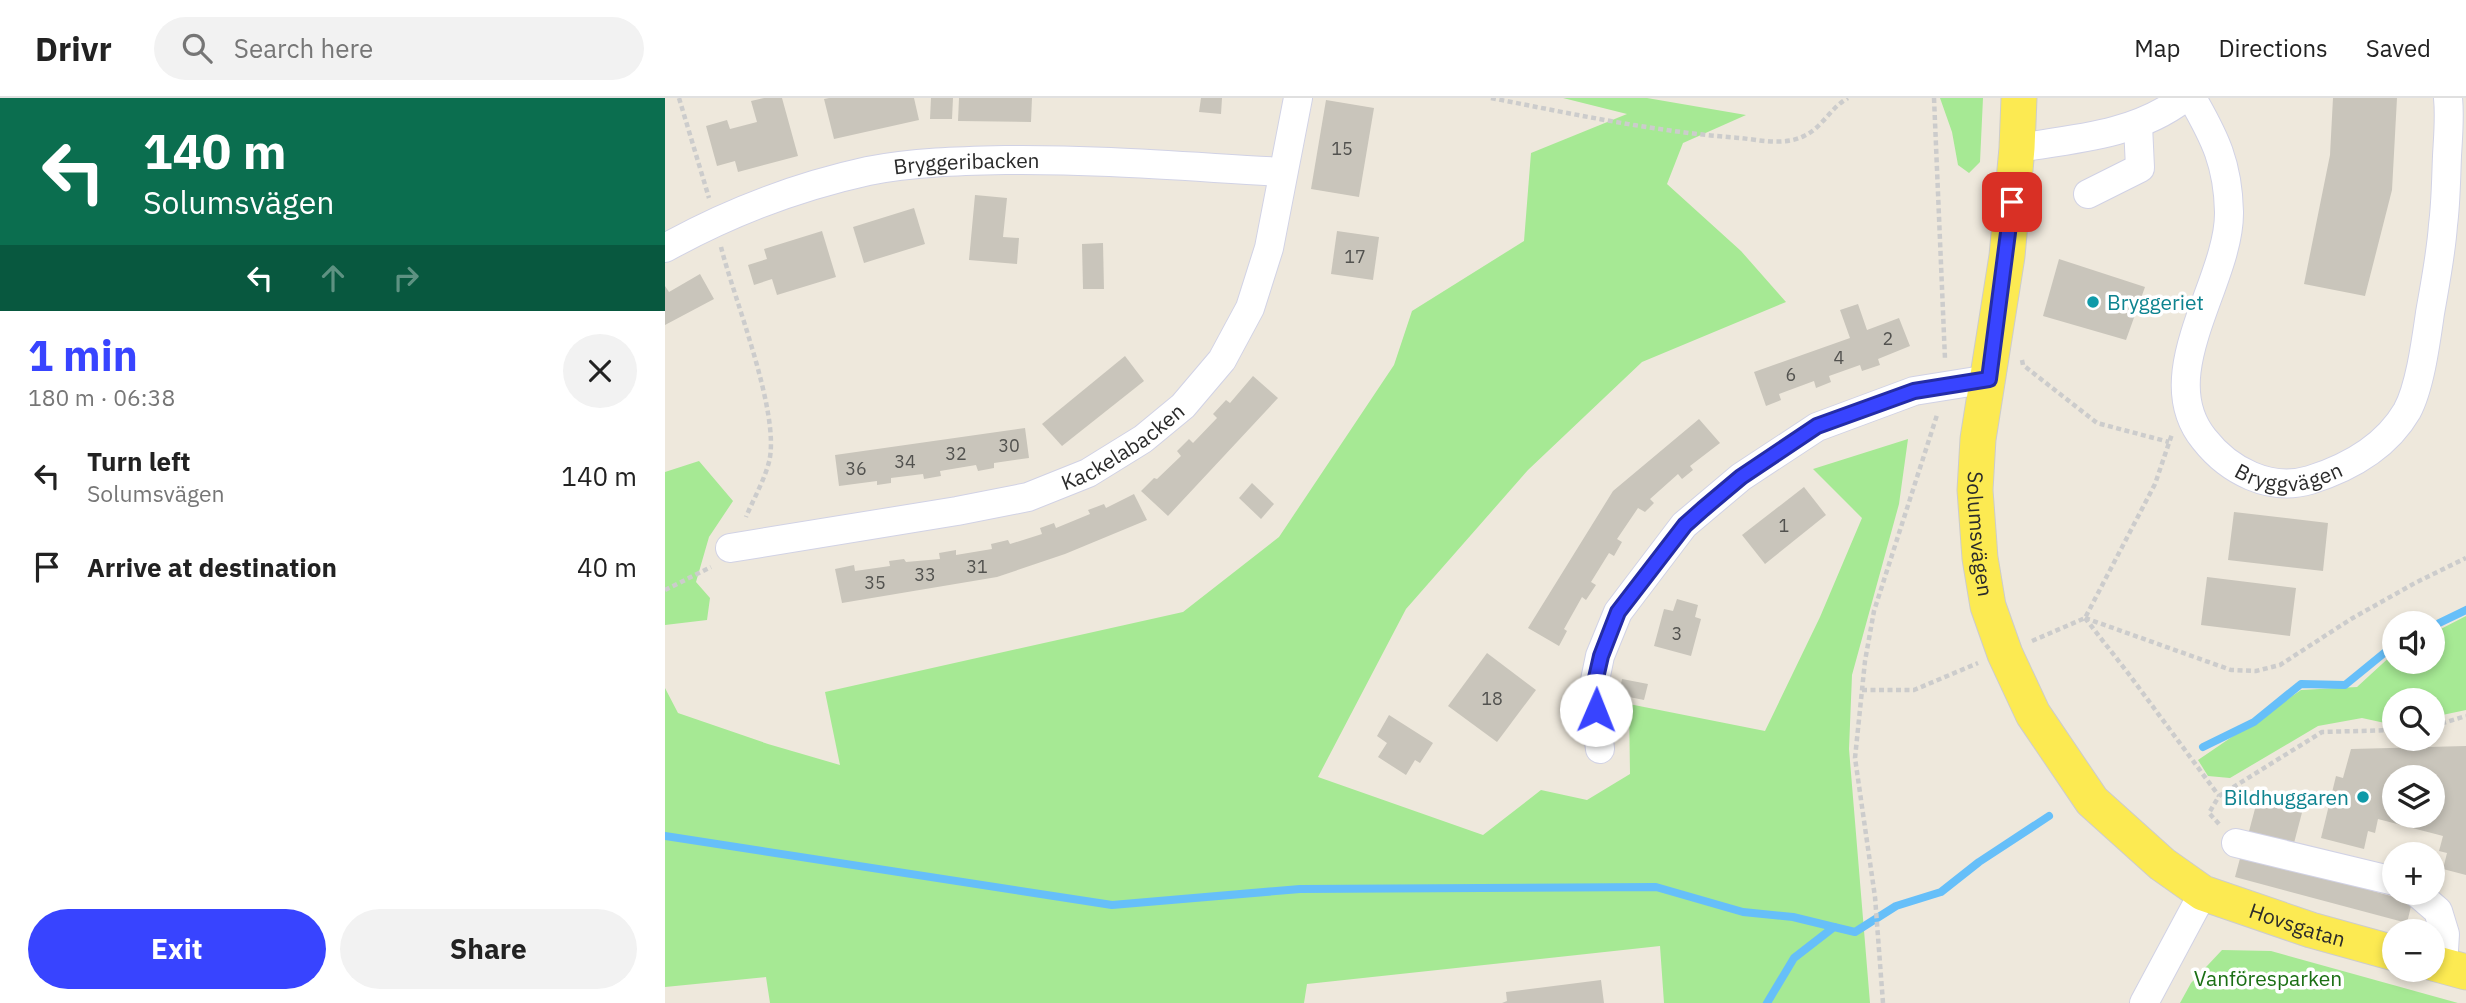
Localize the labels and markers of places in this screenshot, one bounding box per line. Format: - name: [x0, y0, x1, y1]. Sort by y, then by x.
- pin: [1982, 172, 2042, 232]
- place label: Bryggeriet: [2107, 288, 2204, 316]
- marker: Bryggeriet: [2085, 294, 2101, 310]
- place label: Bildhuggaren: [2224, 783, 2349, 811]
- marker: Bildhuggaren: [2355, 789, 2371, 805]

